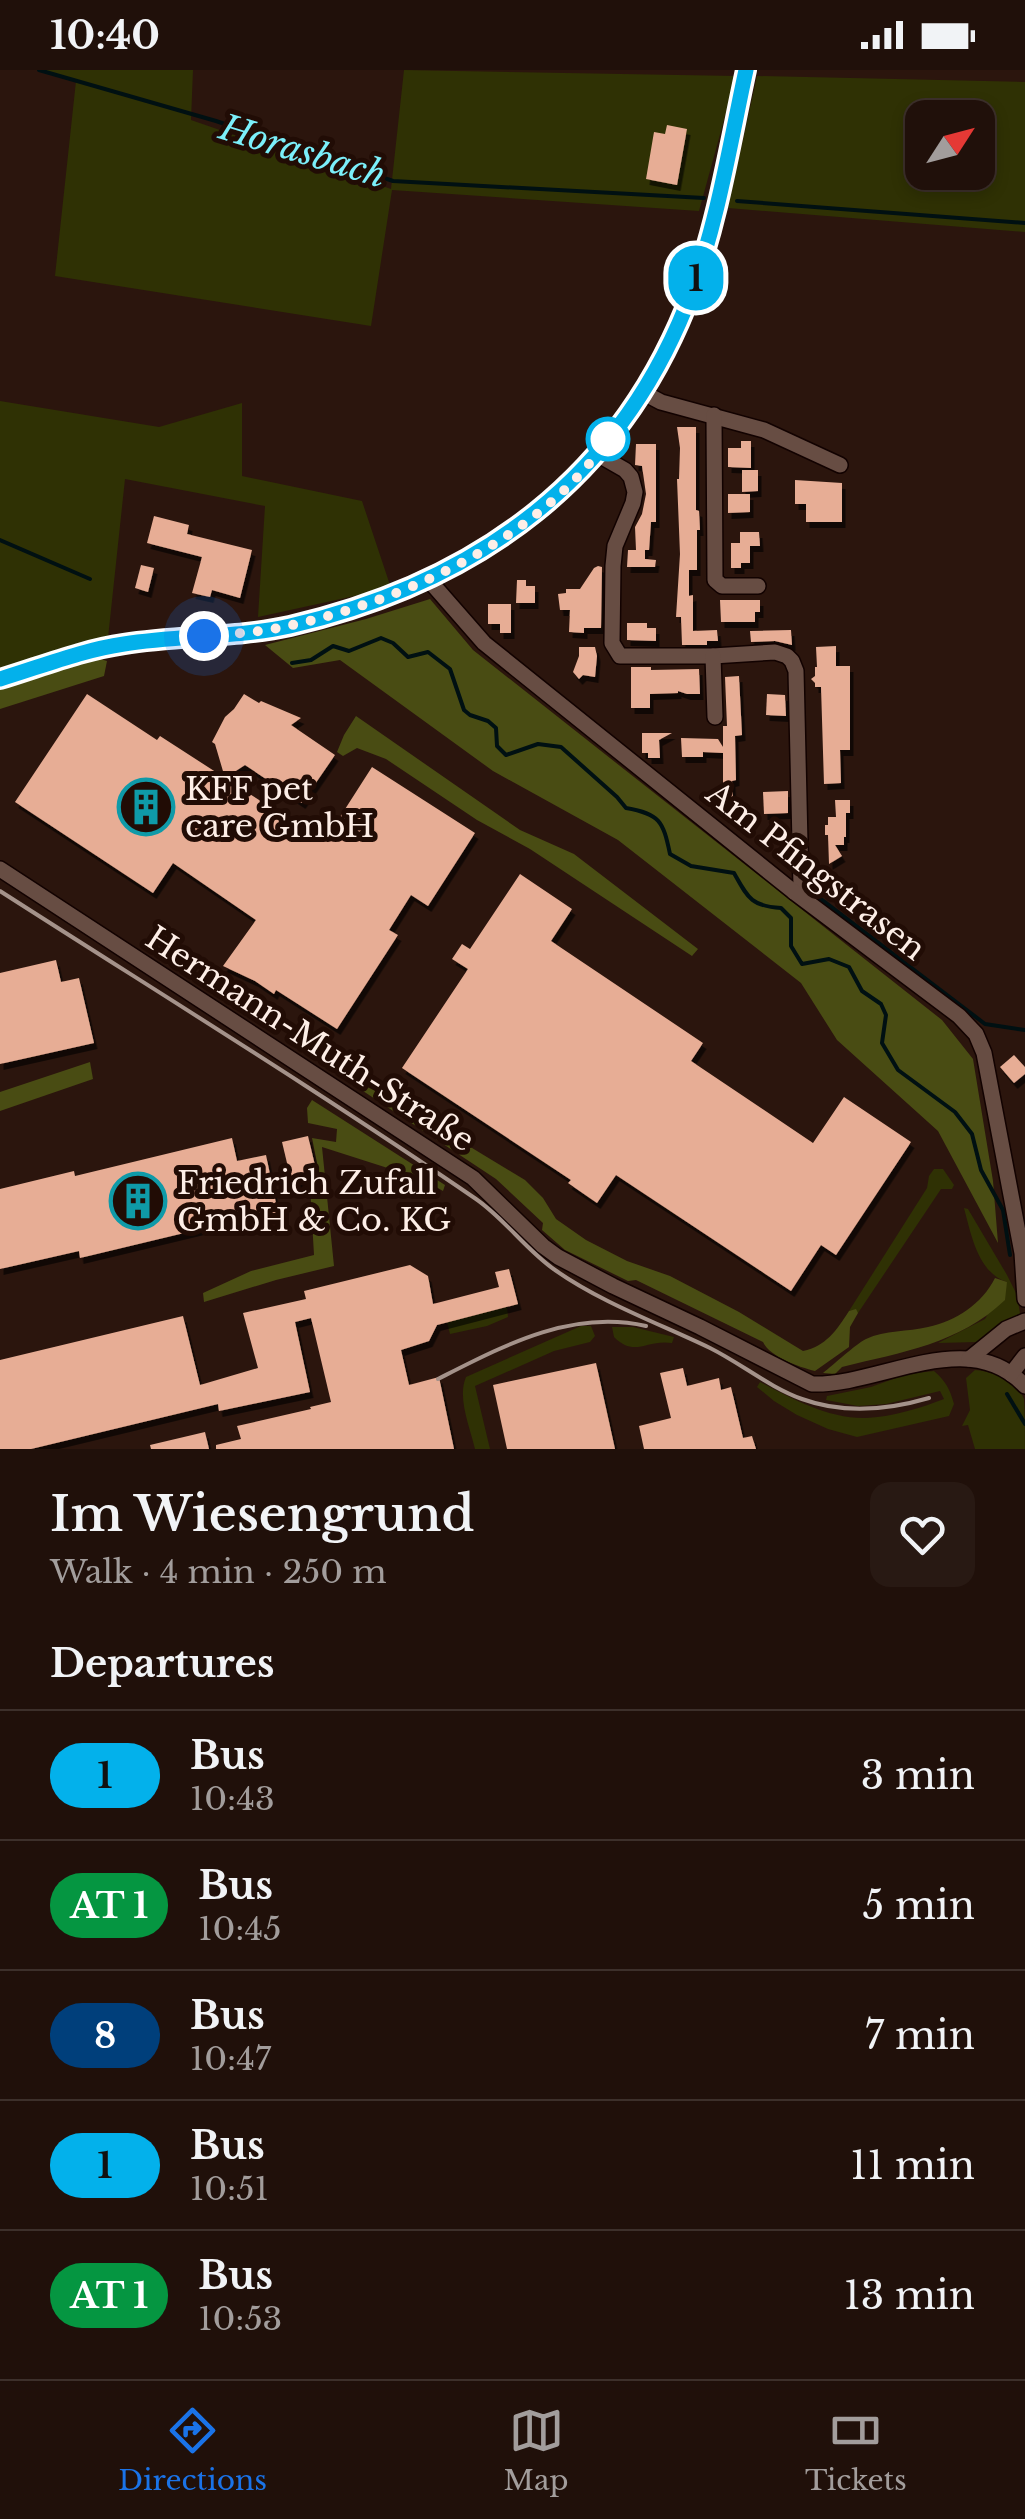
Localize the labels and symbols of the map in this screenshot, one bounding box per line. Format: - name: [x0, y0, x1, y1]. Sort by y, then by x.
- north arrow: [905, 100, 995, 190]
- water label: Horasbach: [214, 105, 391, 197]
- line badge: 1: [664, 246, 728, 310]
- unlabelled marker: [587, 418, 629, 460]
- your location: [179, 611, 229, 661]
- place label: KFF pet care GmbH: [185, 769, 374, 846]
- street label: Am Pfingstrasen: [698, 772, 933, 969]
- building icon: KFF pet care GmbH: [116, 777, 176, 837]
- street label: Hermann-Muth-Straße: [138, 918, 482, 1160]
- place label: Friedrich Zufall GmbH & Co. KG: [177, 1163, 451, 1240]
- building icon: Friedrich Zufall GmbH & Co. KG: [108, 1171, 168, 1231]

